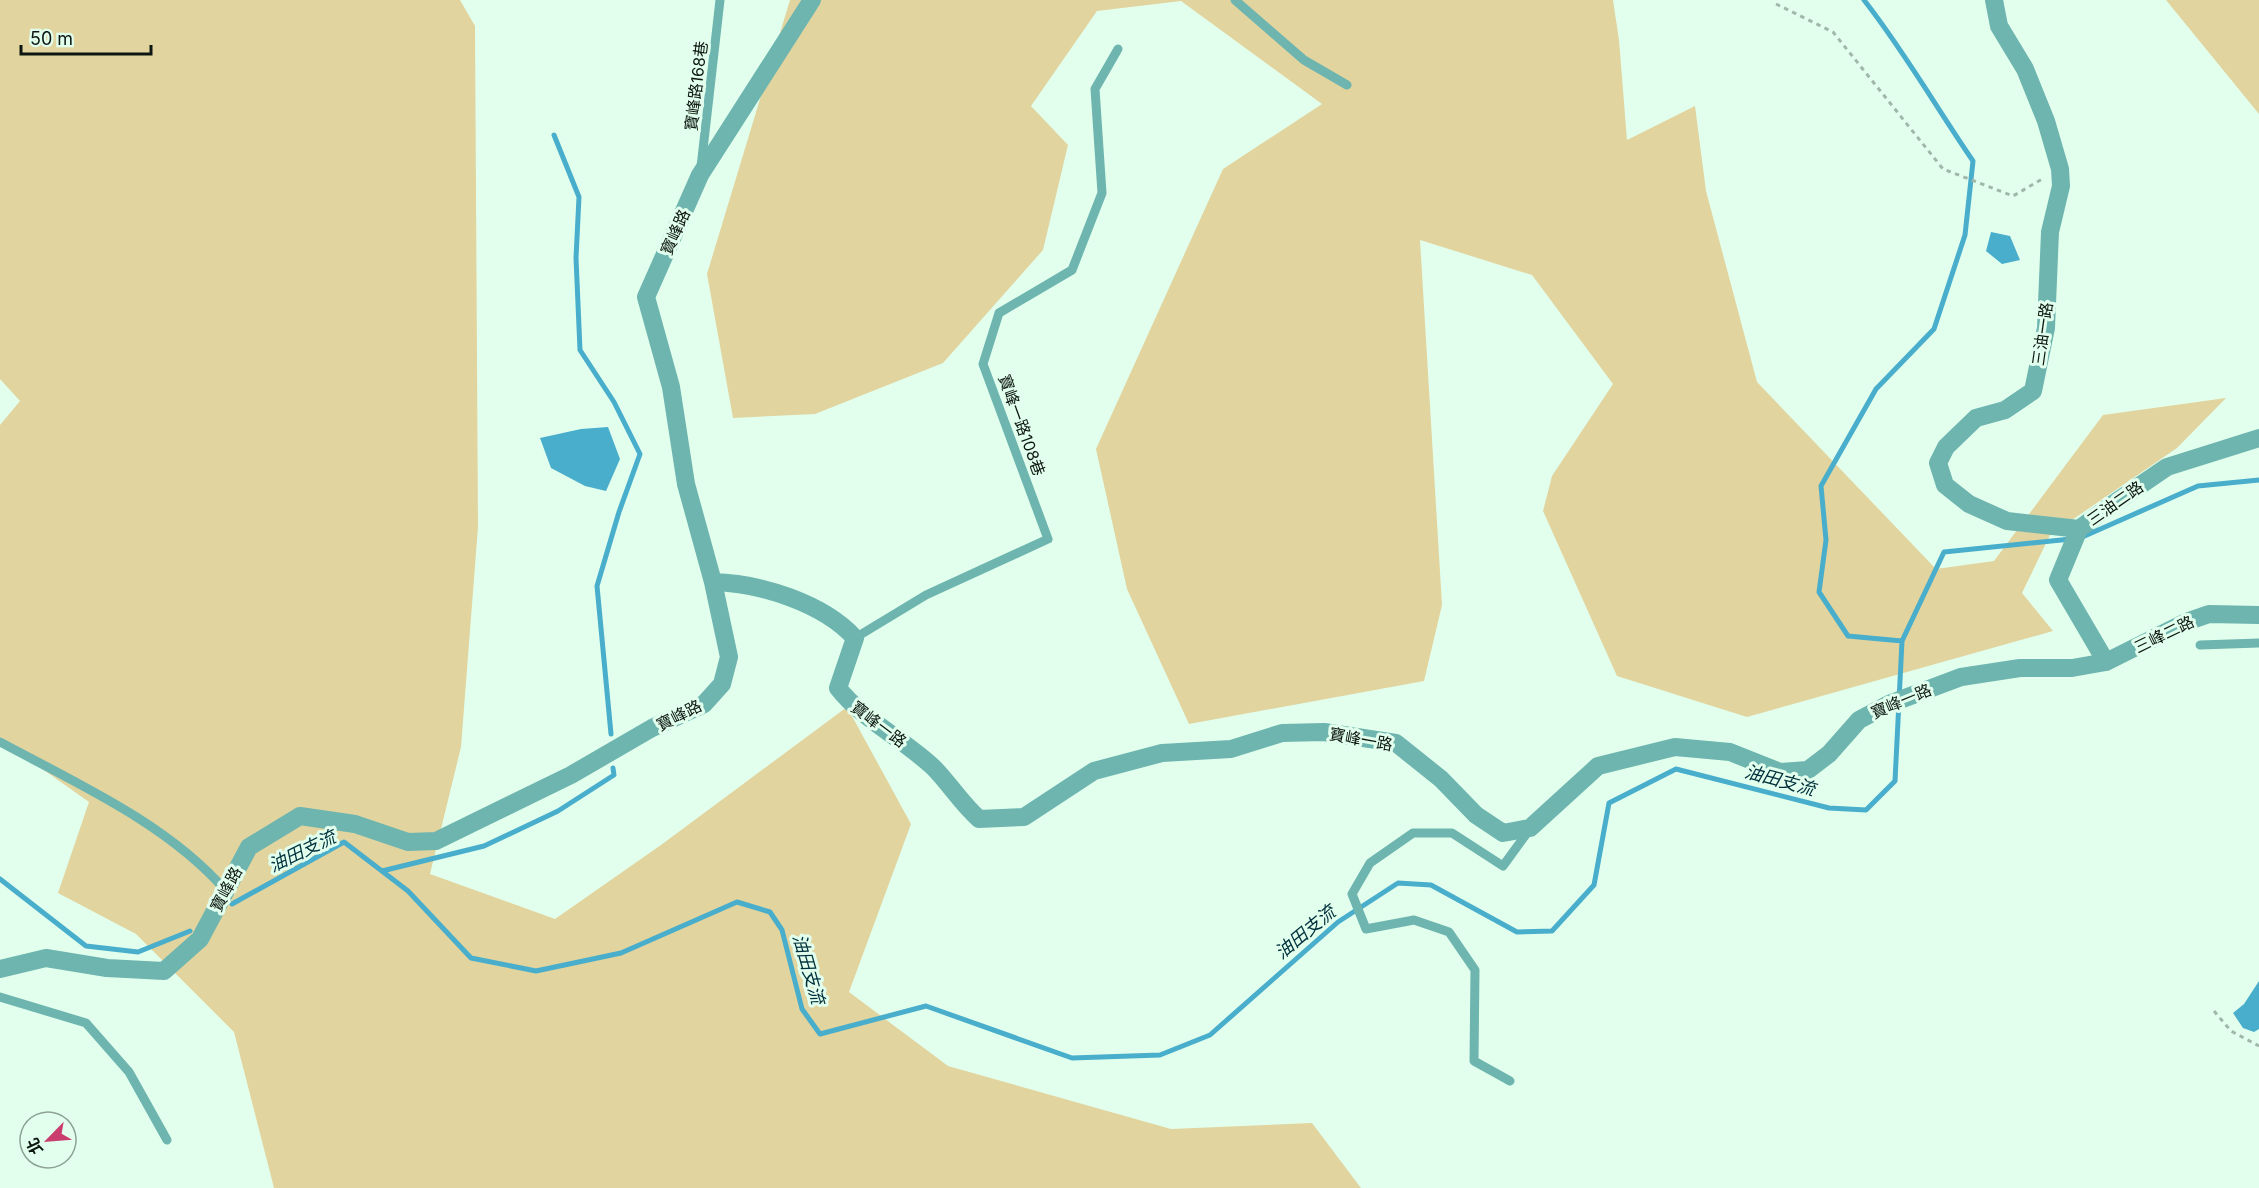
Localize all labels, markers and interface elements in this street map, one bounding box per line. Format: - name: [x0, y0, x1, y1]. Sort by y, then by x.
- scale bar: [21, 18, 152, 56]
- text: 50 m: [30, 28, 73, 49]
- street label: 寶峰路168巷: [681, 40, 711, 132]
- street label: 寶峰路: [656, 206, 694, 258]
- street label: 三油一路: [2028, 301, 2056, 367]
- street label: 寶峰一路108巷: [994, 372, 1050, 478]
- street label: 三油二路: [2083, 476, 2147, 530]
- street label: 三峰二路: [2131, 611, 2197, 657]
- street label: 寶峰一路: [1868, 679, 1934, 723]
- street label: 寶峰路: [653, 695, 705, 735]
- street label: 寶峰一路: [847, 697, 911, 751]
- street label: 寶峰一路: [1328, 724, 1394, 754]
- water label: 油田支流: [1743, 761, 1820, 800]
- water label: 油田支流: [265, 824, 342, 876]
- street label: 寶峰路: [206, 863, 246, 915]
- water label: 油田支流: [1271, 899, 1342, 963]
- water label: 油田支流: [789, 932, 830, 1009]
- north arrow: [18, 1110, 78, 1170]
- text: 北: [22, 1135, 47, 1158]

